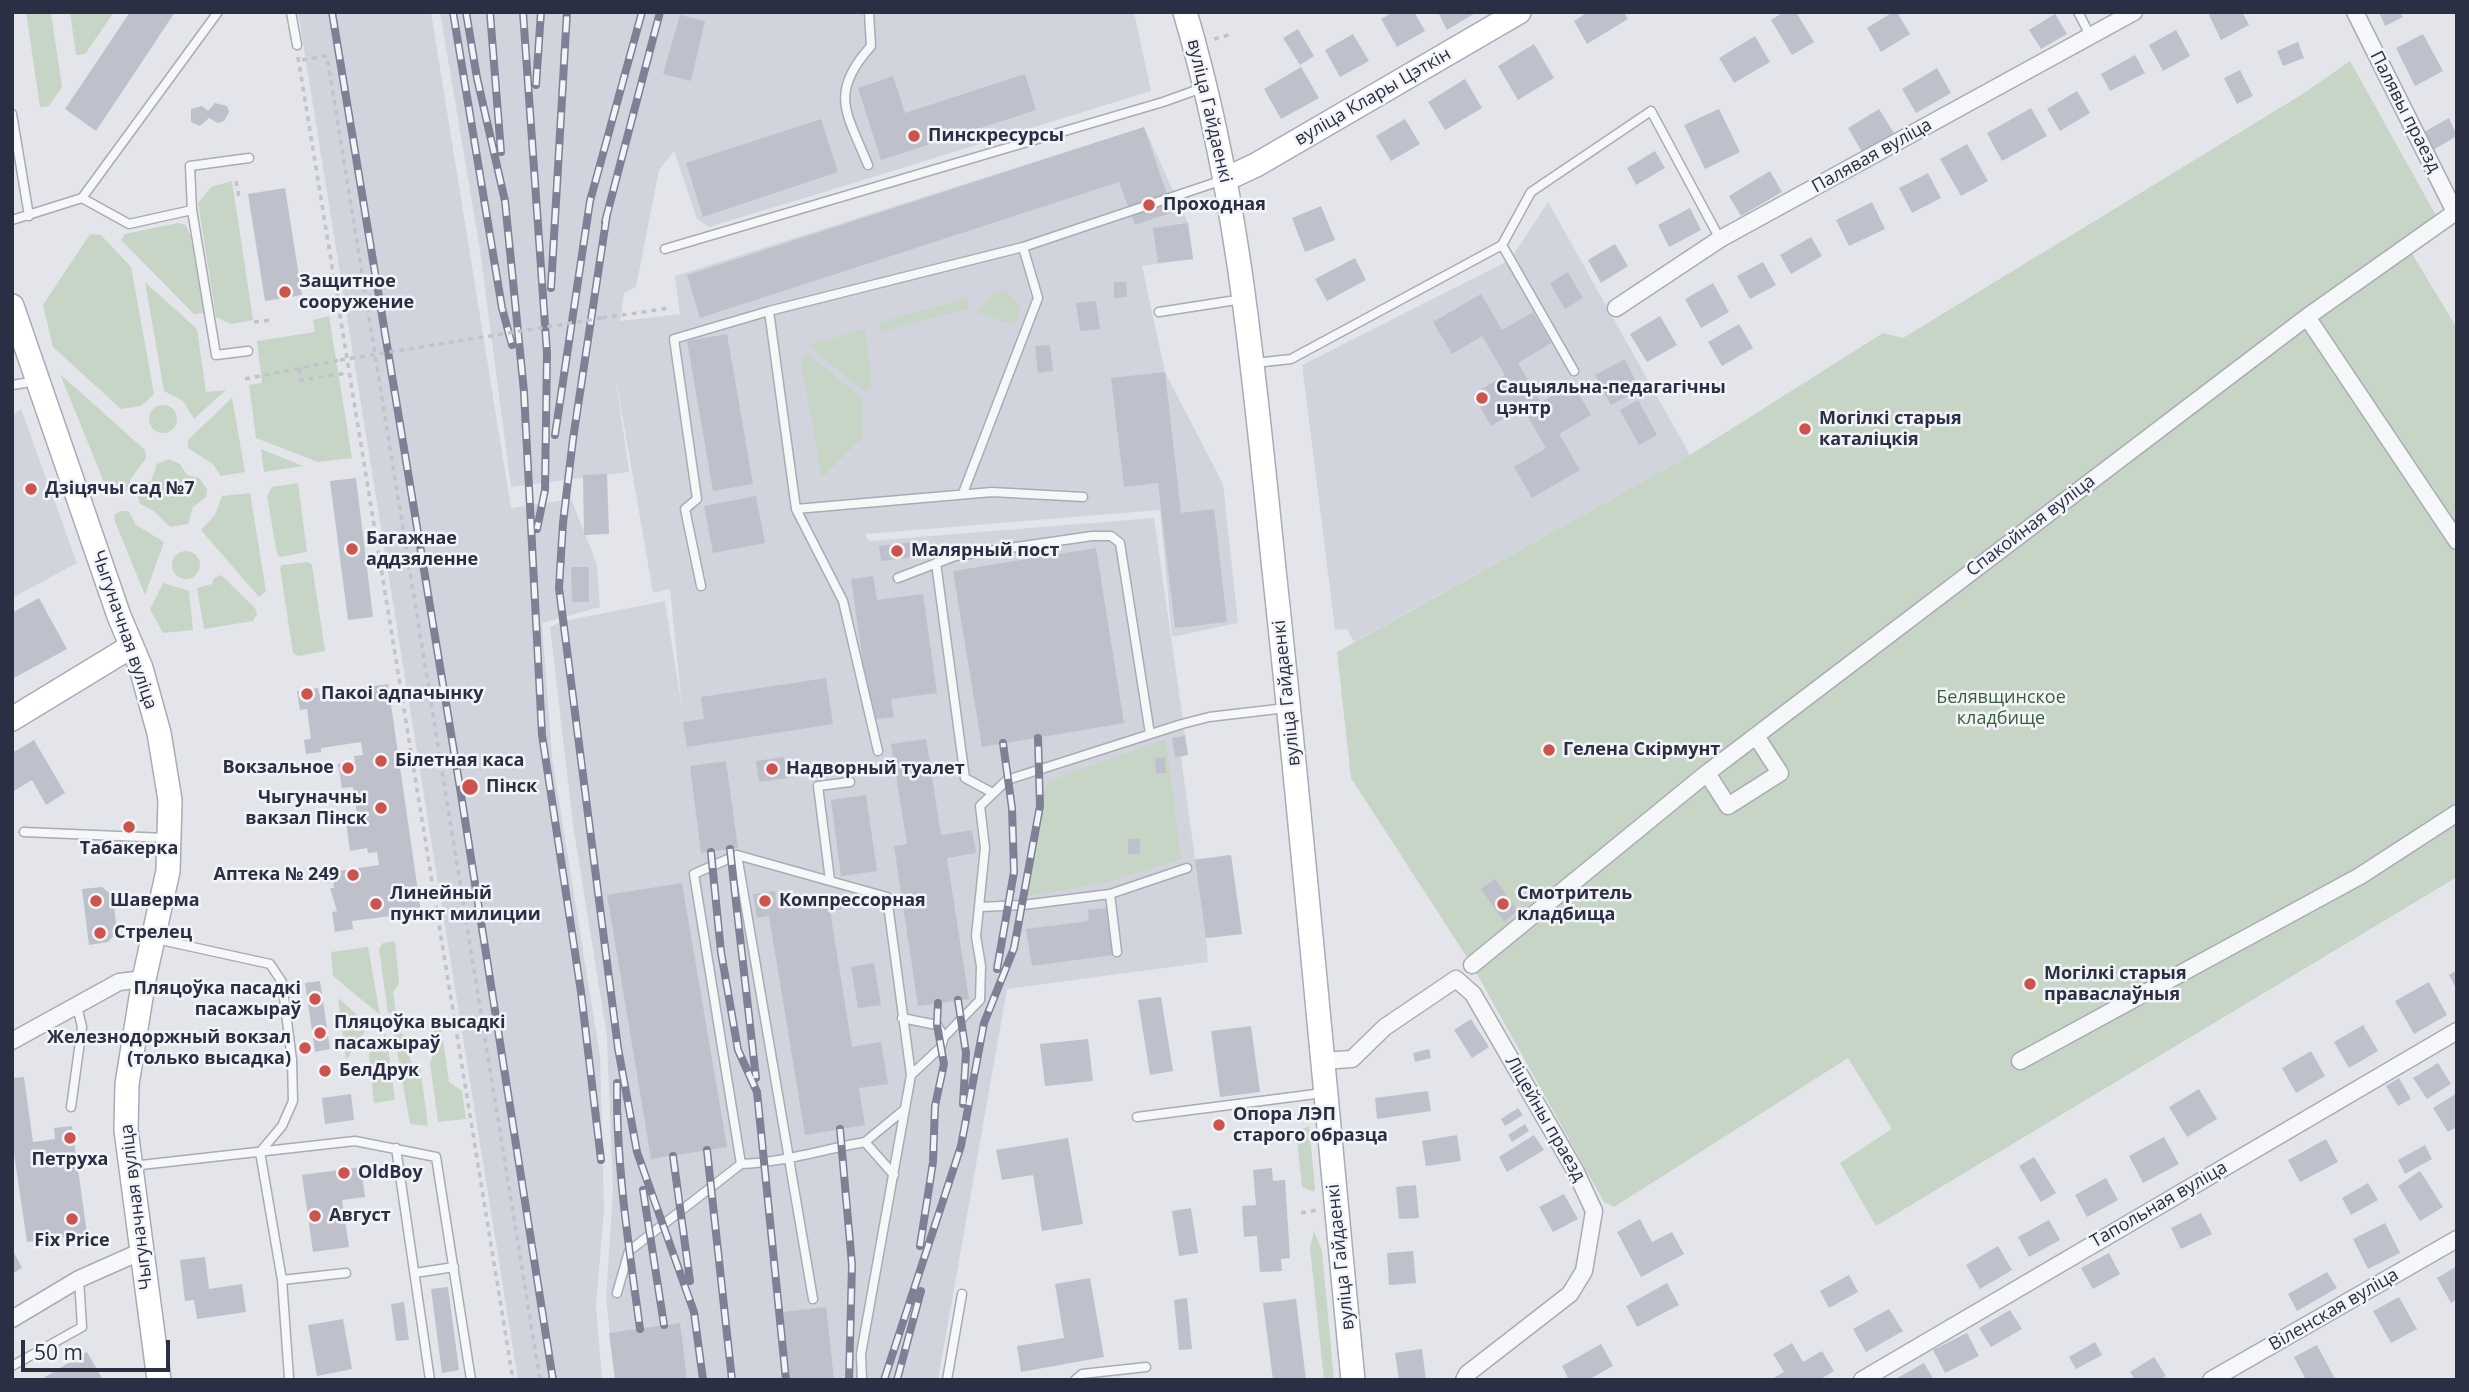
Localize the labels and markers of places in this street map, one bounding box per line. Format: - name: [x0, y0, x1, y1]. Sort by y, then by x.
- place label: Пинскресурсы: [928, 125, 1064, 147]
- marker: Пинскресурсы: [906, 128, 922, 144]
- place label: Проходная: [1163, 194, 1266, 216]
- marker: Проходная: [1141, 197, 1157, 213]
- place label: Защитное сооружение: [299, 271, 414, 314]
- marker: Защитное сооружение: [277, 284, 293, 300]
- place label: Сацыяльна-педагагічны цэнтр: [1496, 377, 1726, 420]
- marker: Сацыяльна-педагагічны цэнтр: [1474, 390, 1490, 406]
- place label: Могілкі старыя каталіцкія: [1819, 408, 1962, 450]
- marker: Могілкі старыя каталіцкія: [1797, 421, 1813, 437]
- place label: Дзіцячы сад №7: [45, 478, 195, 500]
- marker: Дзіцячы сад №7: [23, 481, 39, 497]
- place label: Багажнае аддзяленне: [366, 528, 478, 570]
- place label: Малярный пост: [911, 540, 1059, 562]
- marker: Багажнае аддзяленне: [344, 541, 360, 557]
- marker: Малярный пост: [889, 543, 905, 559]
- place label: Пакоі адпачынку: [321, 683, 484, 705]
- marker: Пакоі адпачынку: [299, 686, 315, 702]
- place label: Гелена Скірмунт: [1563, 739, 1720, 761]
- marker: Гелена Скірмунт: [1541, 742, 1557, 758]
- place label: Білетная каса: [395, 750, 524, 772]
- marker: Білетная каса: [373, 753, 389, 769]
- place label: Вокзальное: [222, 757, 334, 779]
- place label: Надворный туалет: [786, 758, 965, 780]
- marker: Вокзальное: [340, 760, 356, 776]
- marker: Надворный туалет: [764, 761, 780, 777]
- place label: Пінск: [486, 776, 537, 798]
- marker: Пінск: [460, 777, 480, 797]
- place label: Чыгуначны вакзал Пінск: [245, 787, 367, 830]
- marker: Чыгуначны вакзал Пінск: [373, 800, 389, 816]
- marker: Табакерка: [121, 819, 137, 835]
- place label: Табакерка: [80, 838, 178, 860]
- place label: Аптека № 249: [214, 864, 339, 886]
- marker: Аптека № 249: [345, 867, 361, 883]
- place label: Линейный пункт милиции: [390, 883, 541, 926]
- place label: Смотритель кладбища: [1517, 883, 1632, 926]
- place label: Шаверма: [110, 890, 200, 912]
- place label: Компрессорная: [779, 890, 926, 912]
- marker: Шаверма: [88, 893, 104, 909]
- marker: Компрессорная: [757, 893, 773, 909]
- marker: Линейный пункт милиции: [368, 896, 384, 912]
- marker: Смотритель кладбища: [1495, 896, 1511, 912]
- place label: Стрелец: [114, 922, 192, 944]
- marker: Стрелец: [92, 925, 108, 941]
- place label: Могілкі старыя праваслаўныя: [2044, 963, 2187, 1006]
- marker: Могілкі старыя праваслаўныя: [2022, 976, 2038, 992]
- place label: Пляцоўка пасадкі пасажыраў: [134, 978, 301, 1020]
- marker: Пляцоўка пасадкі пасажыраў: [307, 991, 323, 1007]
- place label: Пляцоўка высадкі пасажыраў: [334, 1012, 505, 1054]
- marker: Пляцоўка высадкі пасажыраў: [312, 1025, 328, 1041]
- place label: Железнодоржный вокзал (только высадка): [47, 1027, 291, 1070]
- marker: Железнодоржный вокзал (только высадка): [297, 1040, 313, 1056]
- place label: БелДрук: [339, 1060, 419, 1082]
- marker: БелДрук: [317, 1063, 333, 1079]
- place label: Опора ЛЭП старого образца: [1233, 1104, 1388, 1146]
- marker: Опора ЛЭП старого образца: [1211, 1117, 1227, 1133]
- marker: Петруха: [62, 1130, 78, 1146]
- place label: Петруха: [32, 1149, 108, 1171]
- place label: OldBoy: [358, 1162, 423, 1184]
- marker: OldBoy: [336, 1165, 352, 1181]
- place label: Август: [329, 1205, 391, 1227]
- marker: Август: [307, 1208, 323, 1224]
- marker: Fix Price: [64, 1211, 80, 1227]
- place label: Fix Price: [34, 1230, 110, 1252]

